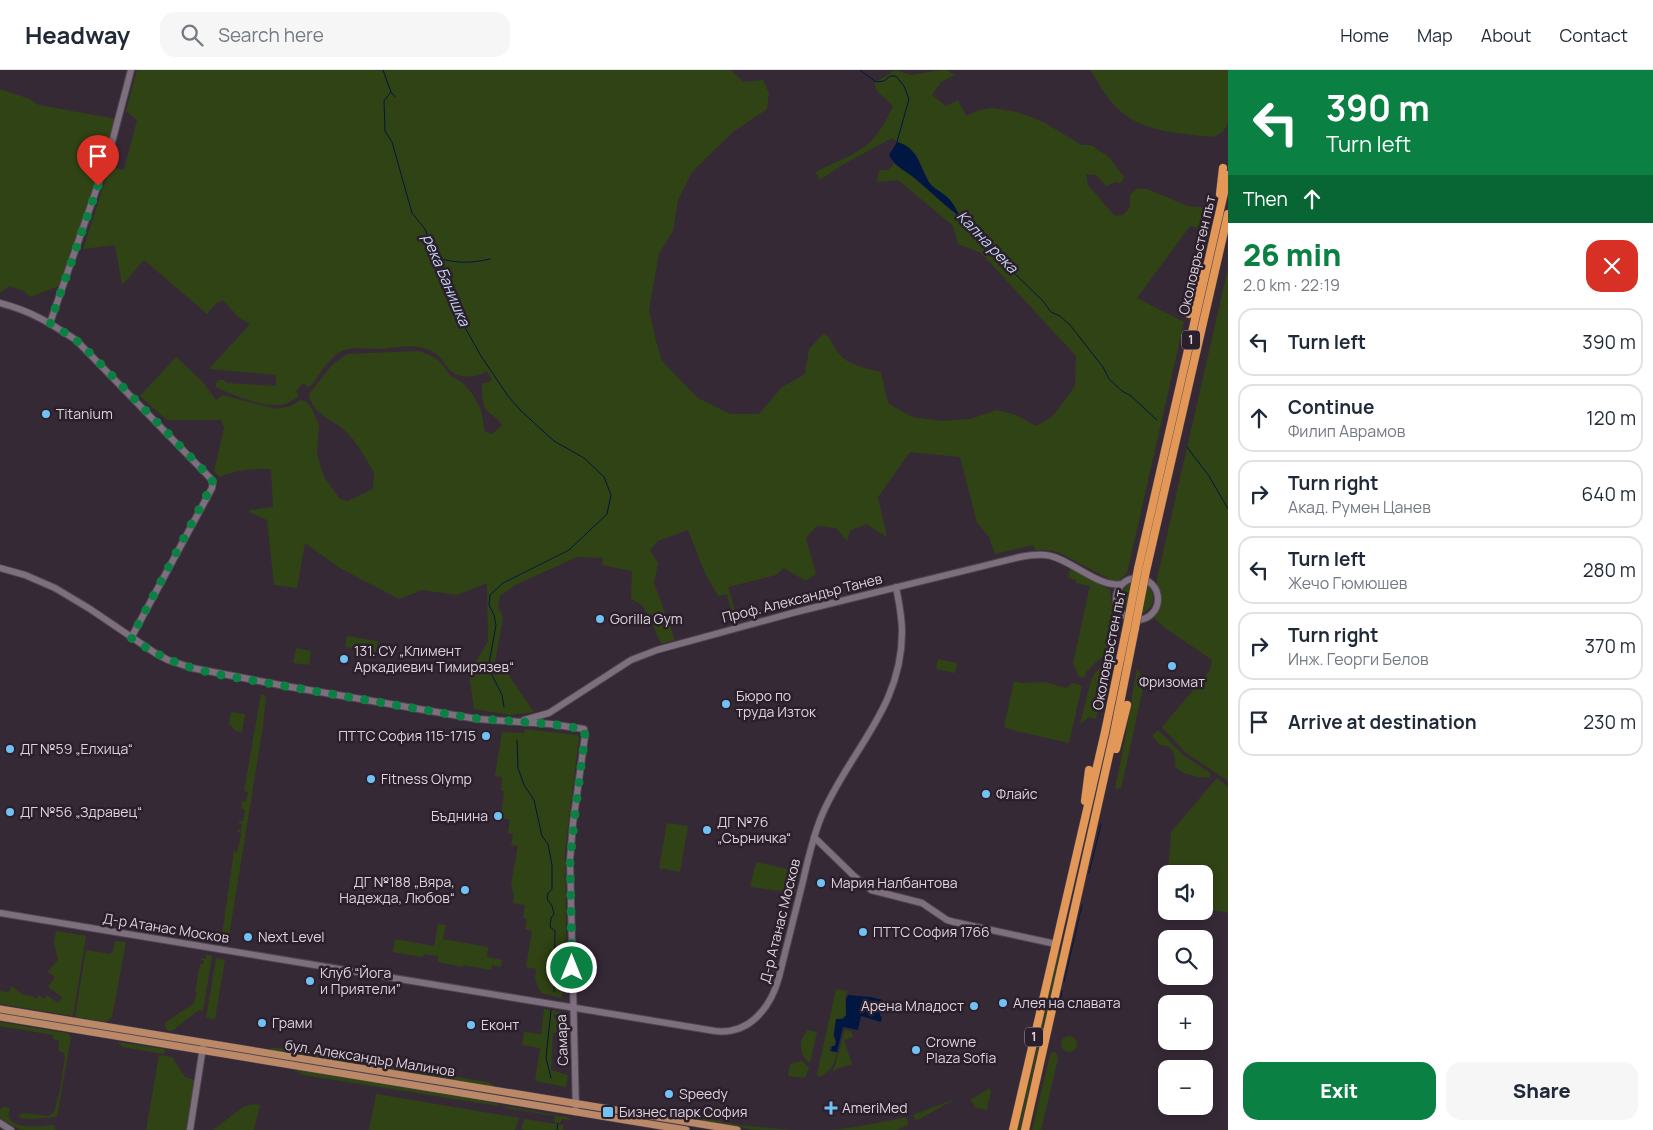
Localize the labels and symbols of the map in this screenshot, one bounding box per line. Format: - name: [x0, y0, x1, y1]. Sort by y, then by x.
- pin: [77, 135, 119, 186]
- street label: Околовръстен път: [1174, 193, 1219, 316]
- water label: Кална река: [952, 206, 1023, 278]
- water label: река Банишка: [418, 230, 476, 330]
- road number: 1: [1182, 330, 1200, 350]
- place label: Titanium: [56, 404, 113, 423]
- marker: Titanium: [40, 408, 52, 420]
- street label: Проф. Александър Танев: [720, 568, 884, 627]
- street label: Околовръстен път: [1088, 588, 1129, 712]
- place label: Gorilla Gym: [610, 609, 683, 628]
- marker: Gorilla Gym: [594, 613, 606, 625]
- place label: 131. СУ „Климент Аркадиевич Тимирязев“: [354, 641, 514, 676]
- marker: 131. СУ „Климент Аркадиевич Тимирязев“: [338, 653, 350, 665]
- marker: Фризомат: [1166, 660, 1178, 672]
- place label: Фризомат: [1139, 672, 1205, 691]
- place label: Бюро по труда Изток: [736, 686, 817, 721]
- marker: Бюро по труда Изток: [720, 698, 732, 710]
- place label: ПТТС София 115-1715: [338, 726, 476, 745]
- marker: ПТТС София 115-1715: [480, 730, 492, 742]
- place label: ДГ №59 „Елхица“: [20, 739, 133, 758]
- marker: ДГ №59 „Елхица“: [4, 743, 16, 755]
- place label: Fitness Olymp: [381, 769, 472, 788]
- marker: Fitness Olymp: [365, 773, 377, 785]
- place label: Флайс: [996, 784, 1038, 803]
- marker: Флайс: [980, 788, 992, 800]
- place label: ДГ №56 „Здравец“: [20, 802, 142, 821]
- marker: ДГ №56 „Здравец“: [4, 806, 16, 818]
- place label: Бъднина: [431, 806, 488, 825]
- marker: Бъднина: [492, 810, 504, 822]
- place label: ДГ №76 „Сърничка“: [717, 812, 791, 847]
- marker: ДГ №76 „Сърничка“: [701, 824, 713, 836]
- street label: Д-р Атанас Москов: [755, 856, 804, 985]
- place label: ДГ №188 „Вяра, Надежда, Любов“: [339, 872, 455, 907]
- place label: Мария Налбантова: [831, 873, 957, 892]
- marker: Мария Налбантова: [815, 877, 827, 889]
- marker: ДГ №188 „Вяра, Надежда, Любов“: [459, 884, 471, 896]
- street label: Д-р Атанас Москов: [102, 908, 231, 947]
- place label: ПТТС София 1766: [873, 922, 990, 941]
- marker: ПТТС София 1766: [857, 926, 869, 938]
- place label: Next Level: [258, 927, 325, 946]
- marker: Next Level: [242, 931, 254, 943]
- position arrow: [545, 941, 597, 993]
- place label: Клуб “Йога и Приятели”: [320, 963, 401, 998]
- marker: Клуб “Йога и Приятели”: [304, 975, 316, 987]
- place label: Алея на славата: [1013, 993, 1121, 1012]
- place label: Арена Младост: [861, 996, 964, 1015]
- marker: Алея на славата: [997, 997, 1009, 1009]
- marker: Арена Младост: [968, 1000, 980, 1012]
- place label: Грами: [272, 1013, 312, 1032]
- street label: Самара: [551, 1014, 572, 1066]
- place label: Еконт: [481, 1015, 519, 1034]
- marker: Грами: [256, 1017, 268, 1029]
- marker: Еконт: [465, 1019, 477, 1031]
- road number: 1: [1025, 1028, 1043, 1046]
- place label: Crowne Plaza Sofia: [926, 1032, 996, 1067]
- street label: бул. Александър Малинов: [284, 1035, 457, 1080]
- marker: Crowne Plaza Sofia: [910, 1044, 922, 1056]
- place label: Speedy: [679, 1084, 729, 1103]
- marker: Speedy: [663, 1088, 675, 1100]
- place label: AmeriMed: [842, 1098, 907, 1117]
- marker: AmeriMed: [824, 1101, 838, 1115]
- place label: Бизнес парк София: [619, 1102, 747, 1121]
- marker: Бизнес парк София: [601, 1105, 615, 1119]

